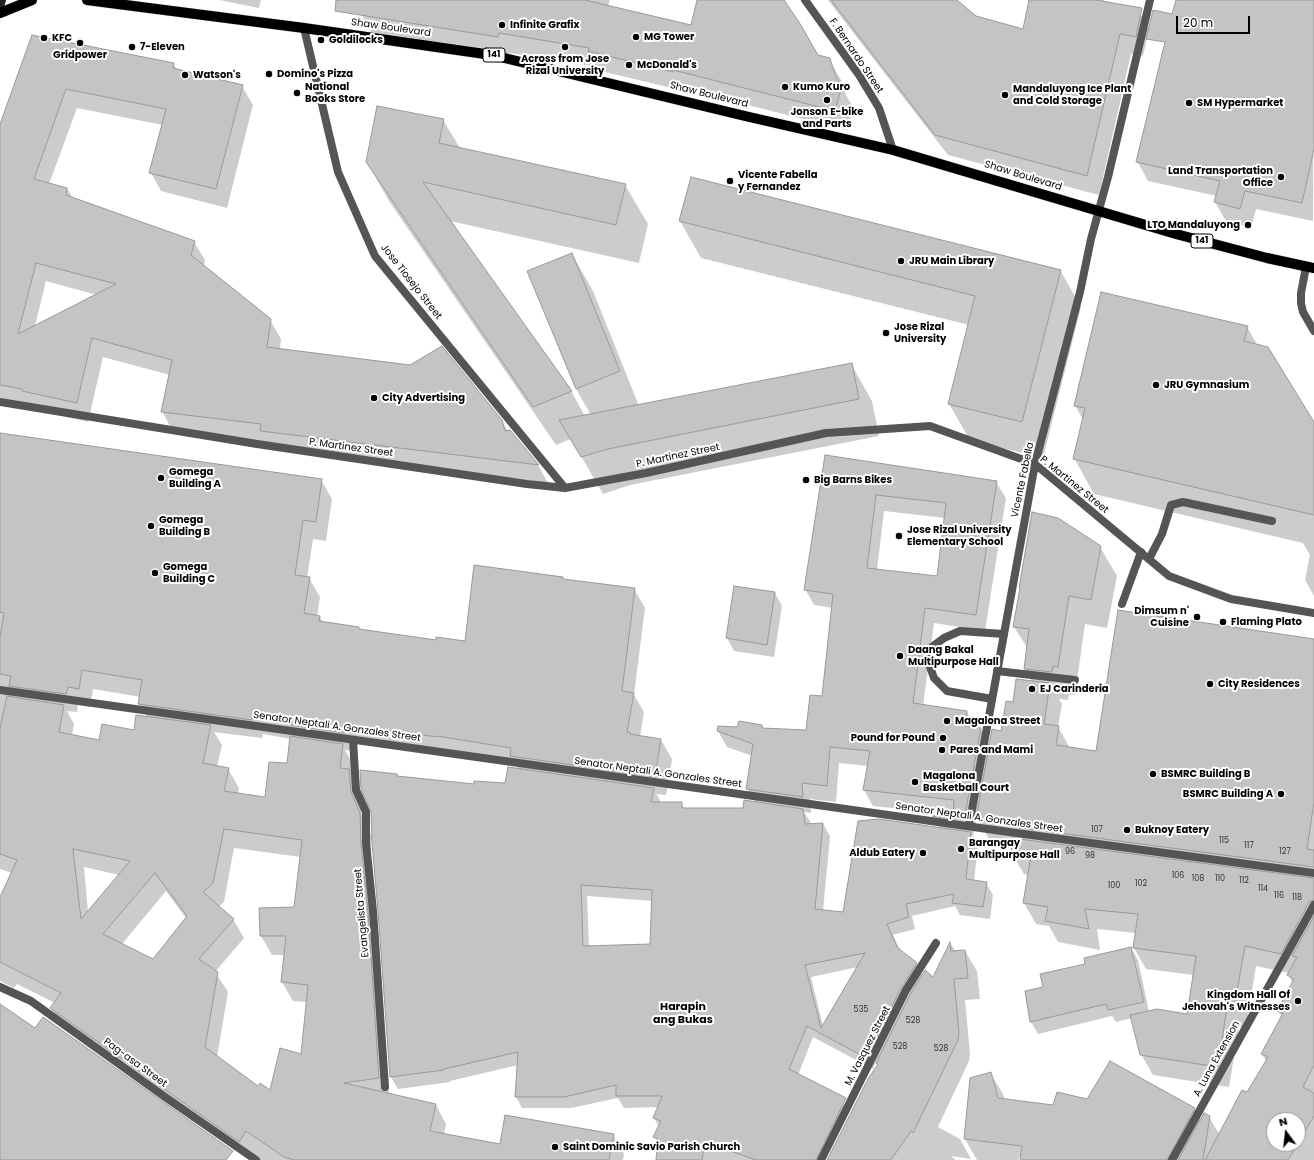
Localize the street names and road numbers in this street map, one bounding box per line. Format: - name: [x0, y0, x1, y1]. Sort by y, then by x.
- street label: Shaw Boulevard: [350, 16, 432, 40]
- street label: F. Bernardo Street: [826, 16, 886, 96]
- road number: 141: [483, 48, 505, 62]
- street label: Shaw Boulevard: [669, 79, 749, 111]
- street label: Shaw Boulevard: [983, 159, 1063, 193]
- road number: 141: [1191, 234, 1213, 248]
- street label: Jose Tiosejo Street: [378, 242, 444, 322]
- street label: P. Martinez Street: [308, 436, 394, 460]
- street label: P. Martinez Street: [635, 441, 721, 471]
- street label: Vicente Fabella: [1009, 441, 1037, 519]
- street label: P. Martinez Street: [1037, 454, 1111, 516]
- street label: Senator Neptali A. Gonzales Street: [253, 709, 421, 745]
- street label: Senator Neptali A. Gonzales Street: [574, 755, 742, 791]
- street label: Senator Neptali A. Gonzales Street: [895, 800, 1063, 836]
- street label: Evangelista Street: [352, 868, 372, 958]
- street label: M. Vasquez Street: [843, 1004, 893, 1088]
- street label: A. Luna Extension: [1191, 1019, 1243, 1099]
- street label: Pag-asa Street: [101, 1036, 169, 1090]

